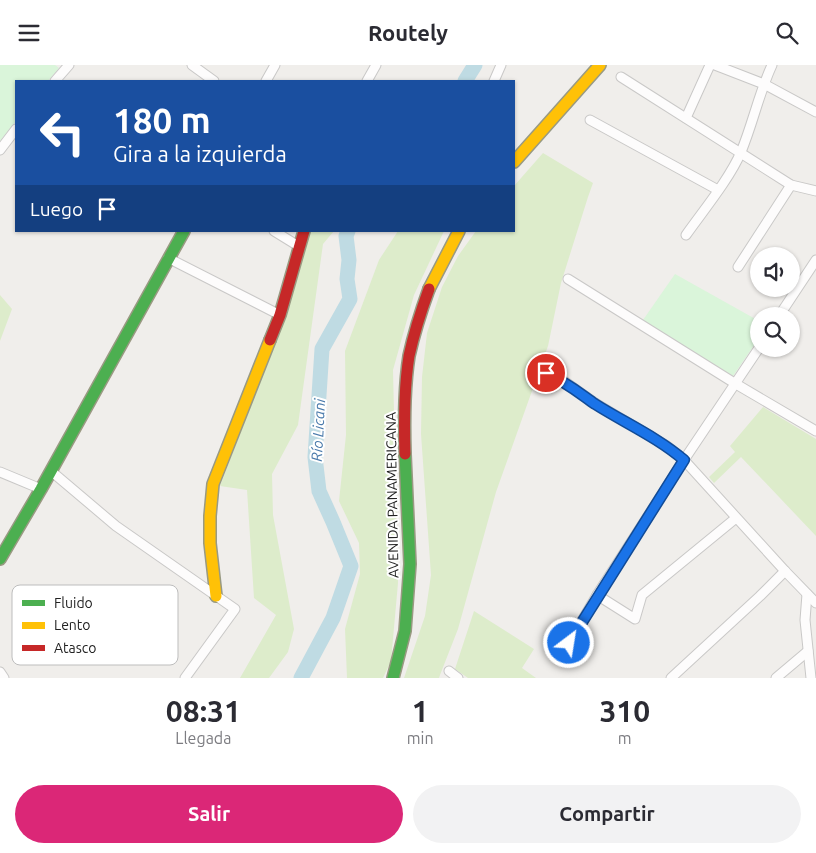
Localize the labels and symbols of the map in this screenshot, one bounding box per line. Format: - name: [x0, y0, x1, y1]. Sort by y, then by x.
- pin: [525, 352, 567, 394]
- water label: Río Licani: [308, 397, 328, 462]
- street label: AVENIDA PANAMERICANA: [383, 412, 401, 578]
- legend: [12, 585, 178, 665]
- text: Fluido: [54, 595, 93, 611]
- position arrow: [542, 616, 594, 668]
- text: Lento: [54, 617, 91, 633]
- text: Atasco: [54, 640, 97, 656]

